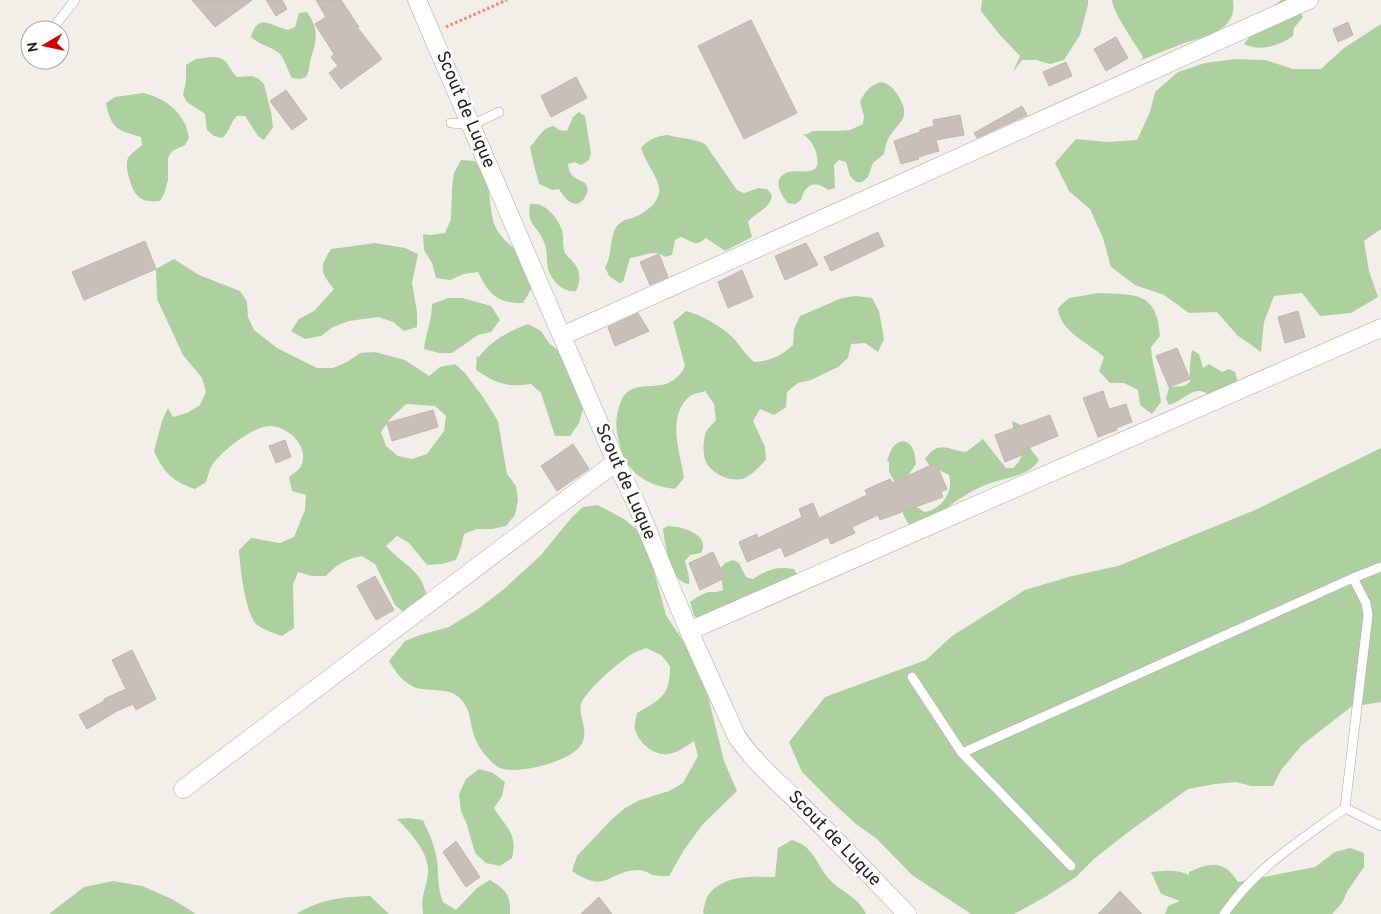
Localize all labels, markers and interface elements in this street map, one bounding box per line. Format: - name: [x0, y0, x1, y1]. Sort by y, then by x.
- north arrow: [20, 20, 70, 70]
- text: N: [24, 40, 43, 53]
- street label: Scout de Luque: [430, 48, 500, 172]
- street label: Scout de Luque: [589, 420, 661, 544]
- street label: Scout de Luque: [782, 786, 886, 892]

